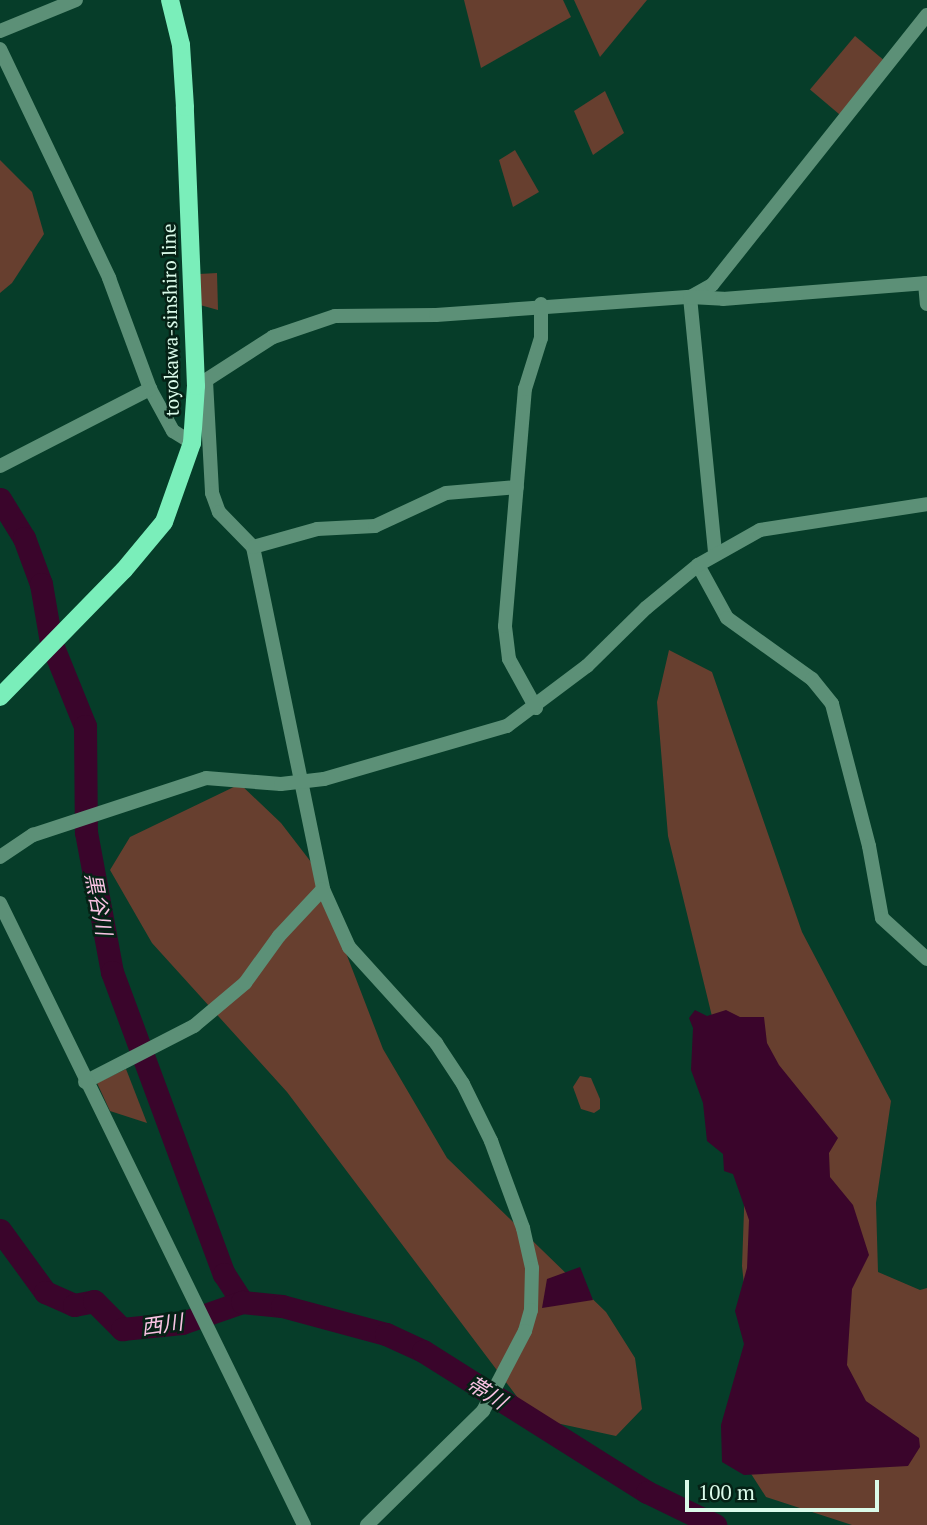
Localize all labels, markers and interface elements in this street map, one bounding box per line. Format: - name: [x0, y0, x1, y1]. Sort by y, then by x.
- street label: toyokawa-sinshiro line: [157, 223, 183, 417]
- water label: 黒谷川: [81, 871, 117, 937]
- water label: 西川: [139, 1309, 185, 1339]
- water label: 帯川: [463, 1370, 511, 1414]
- scale bar: [689, 1466, 883, 1510]
- text: 100 m: [698, 1478, 755, 1506]

